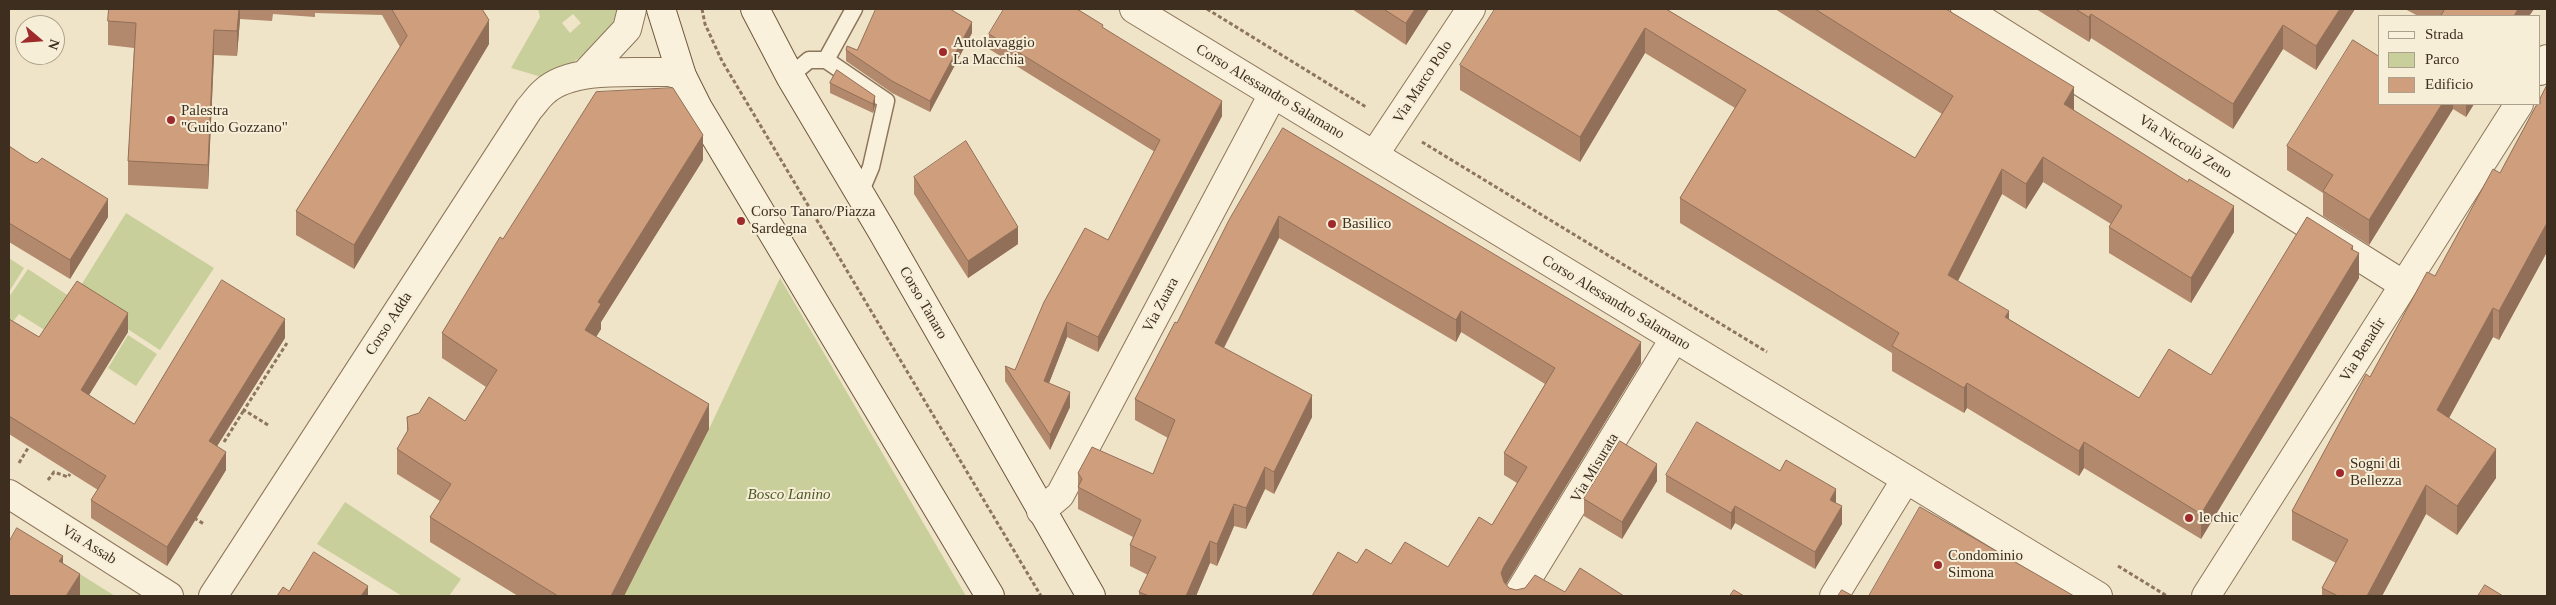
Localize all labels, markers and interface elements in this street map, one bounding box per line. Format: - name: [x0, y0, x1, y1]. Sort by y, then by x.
- north arrow: [15, 15, 65, 65]
- legend: [2378, 15, 2541, 105]
- text: Strada: [2425, 26, 2463, 42]
- place label: Autolavaggio La Macchia: [953, 34, 1035, 69]
- text: N: [45, 37, 62, 52]
- street label: Via Marco Polo: [1390, 37, 1456, 127]
- street label: Corso Alessandro Salamano: [1193, 41, 1347, 143]
- marker: Autolavaggio La Macchia: [937, 46, 949, 58]
- text: Parco: [2425, 51, 2459, 67]
- text: Edificio: [2425, 76, 2473, 92]
- place label: Palestra "Guido Gozzano": [181, 102, 288, 137]
- street label: Via Niccolò Zeno: [2135, 111, 2235, 183]
- marker: Palestra "Guido Gozzano": [165, 114, 177, 126]
- place label: Corso Tanaro/Piazza Sardegna: [751, 203, 875, 238]
- marker: Corso Tanaro/Piazza Sardegna: [735, 215, 747, 227]
- place label: Basilico: [1342, 215, 1391, 233]
- marker: Basilico: [1326, 218, 1338, 230]
- street label: Corso Alessandro Salamano: [1539, 252, 1693, 354]
- street label: Corso Tanaro: [895, 263, 951, 343]
- street label: Via Zuara: [1139, 275, 1183, 335]
- street label: Corso Adda: [362, 289, 416, 359]
- street label: Via Benadir: [2336, 315, 2390, 385]
- street label: Via Misurata: [1567, 430, 1623, 506]
- place label: Sogni di Bellezza: [2350, 455, 2402, 490]
- marker: Sogni di Bellezza: [2334, 467, 2346, 479]
- park label: Bosco Lanino: [748, 486, 830, 504]
- place label: le chic: [2199, 509, 2239, 527]
- marker: le chic: [2183, 512, 2195, 524]
- street label: Via Assab: [58, 521, 120, 569]
- place label: Condominio Simona: [1948, 547, 2023, 582]
- marker: Condominio Simona: [1932, 559, 1944, 571]

